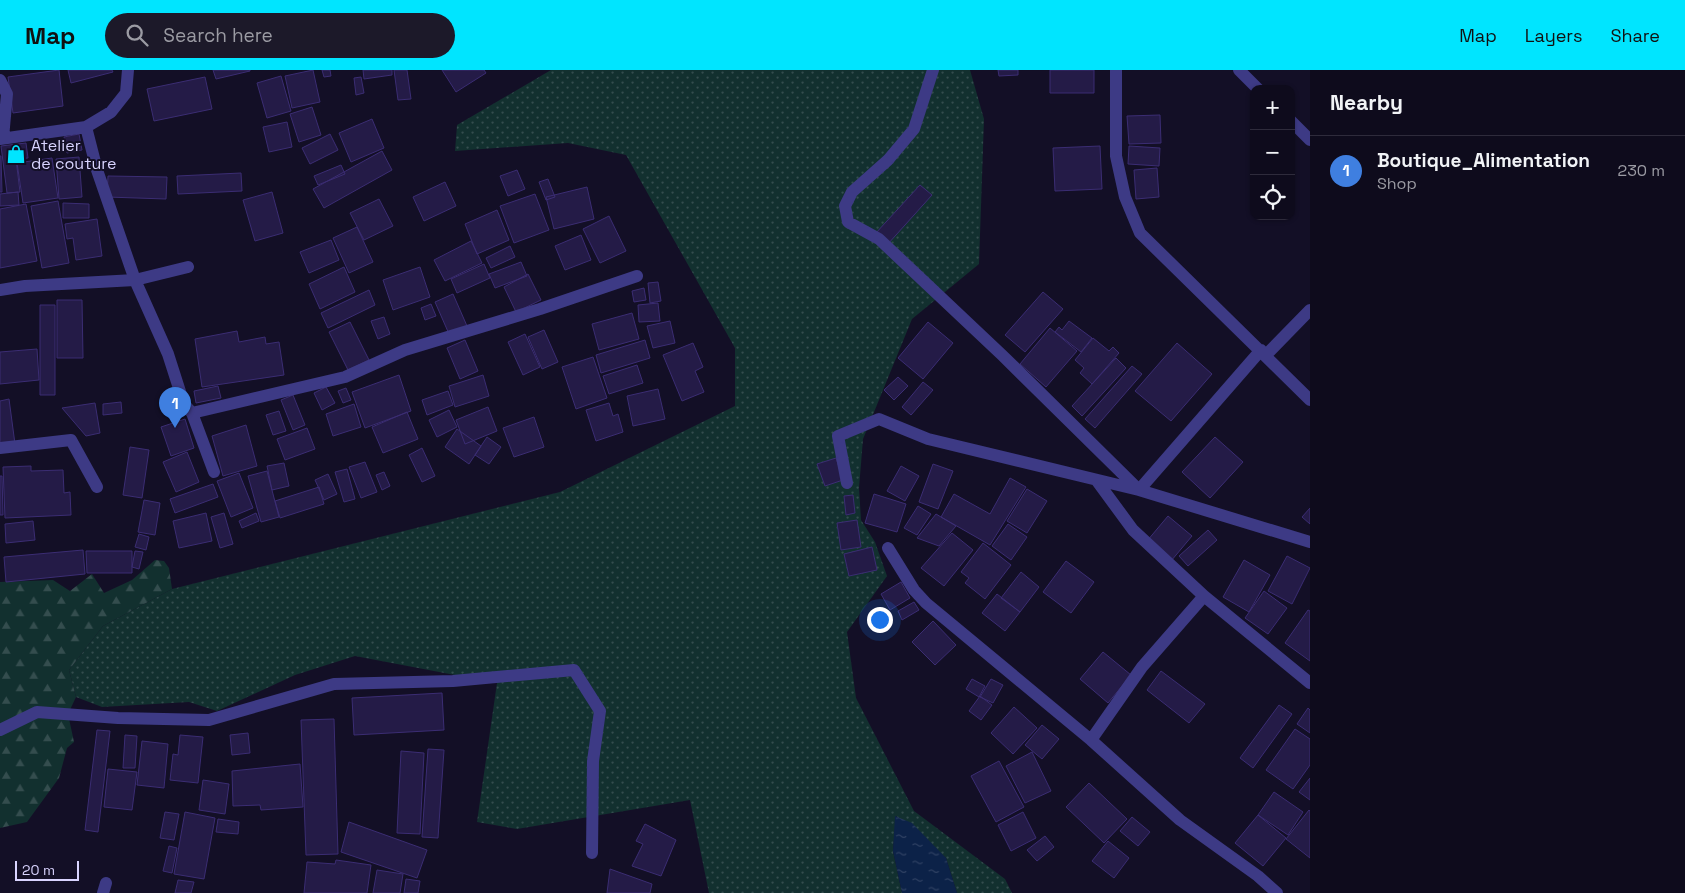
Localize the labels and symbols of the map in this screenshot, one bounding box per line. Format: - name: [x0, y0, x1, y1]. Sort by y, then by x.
- place label: Atelier de couture: [31, 135, 117, 174]
- shop icon: Atelier de couture: [5, 143, 27, 165]
- pin: 1: [159, 387, 191, 428]
- your location: [867, 607, 893, 633]
- scale bar: [15, 858, 79, 881]

